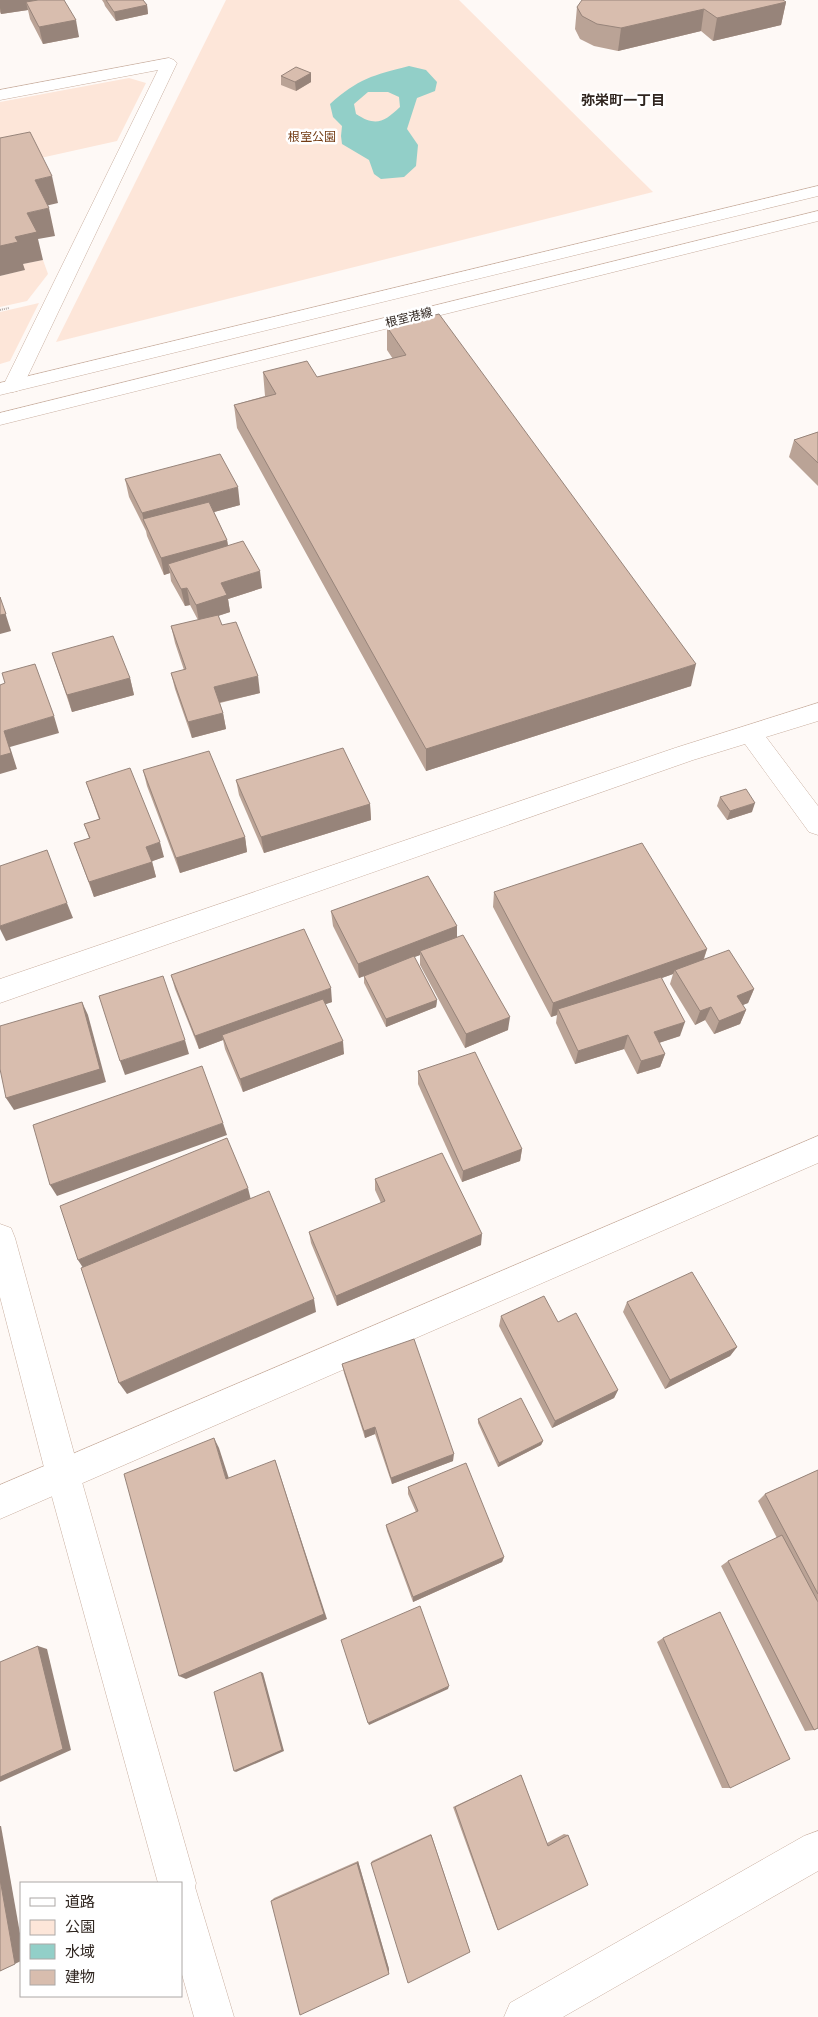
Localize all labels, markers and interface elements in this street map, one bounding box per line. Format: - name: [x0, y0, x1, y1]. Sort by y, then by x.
- district label: 弥栄町一丁目: [581, 92, 665, 109]
- park label: 根室公園: [288, 130, 336, 145]
- street label: 根室港線: [384, 305, 434, 331]
- legend: [20, 1882, 182, 1997]
- text: 道路: [65, 1893, 95, 1911]
- text: 公園: [65, 1918, 95, 1936]
- text: 水域: [65, 1943, 95, 1961]
- text: 建物: [65, 1968, 95, 1986]

